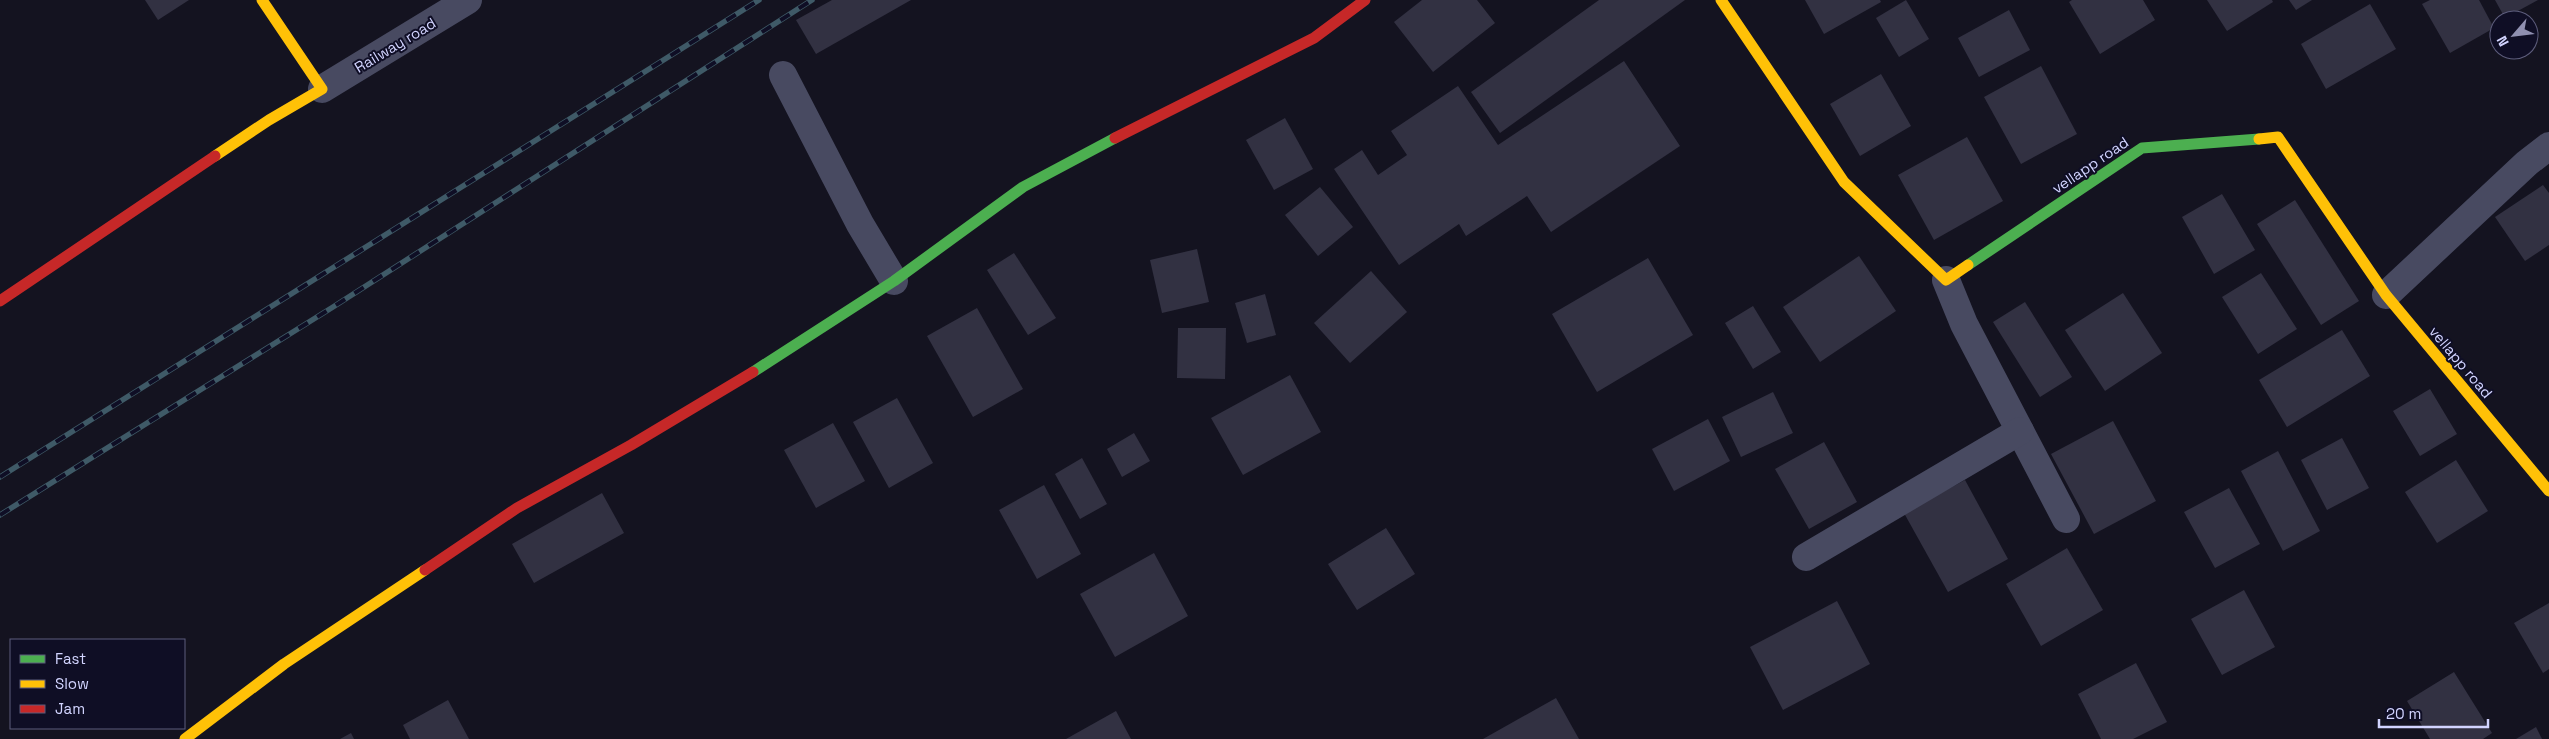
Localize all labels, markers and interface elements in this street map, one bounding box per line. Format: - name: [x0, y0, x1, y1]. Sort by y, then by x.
- north arrow: [2489, 10, 2539, 60]
- street label: Railway road: [351, 13, 439, 77]
- text: N: [2492, 33, 2513, 49]
- street label: vellapp road: [2048, 132, 2132, 198]
- street label: vellapp road: [2425, 322, 2497, 402]
- legend: [10, 639, 185, 729]
- text: Fast: [55, 649, 86, 668]
- text: Slow: [55, 674, 89, 693]
- scale bar: [2379, 696, 2488, 728]
- text: Jam: [55, 699, 85, 718]
- text: 20 m: [2386, 704, 2421, 723]

